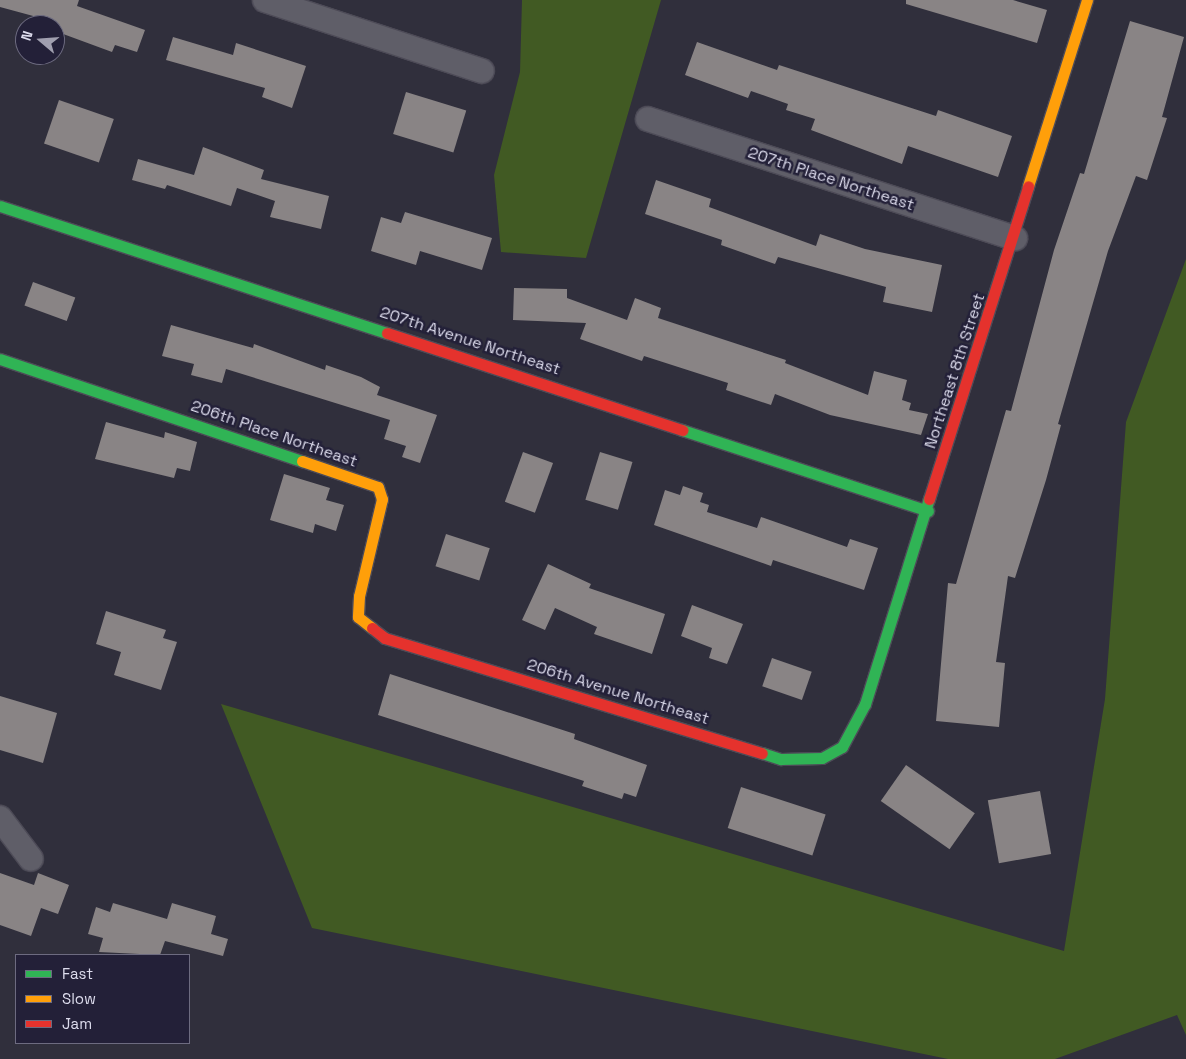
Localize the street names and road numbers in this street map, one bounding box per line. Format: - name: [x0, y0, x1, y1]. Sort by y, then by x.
- street label: 207th Place Northeast: [746, 143, 916, 215]
- street label: Northeast 8th Street: [921, 291, 989, 451]
- street label: 207th Avenue Northeast: [377, 303, 563, 379]
- street label: 206th Place Northeast: [188, 397, 360, 471]
- street label: 206th Avenue Northeast: [525, 655, 711, 729]

